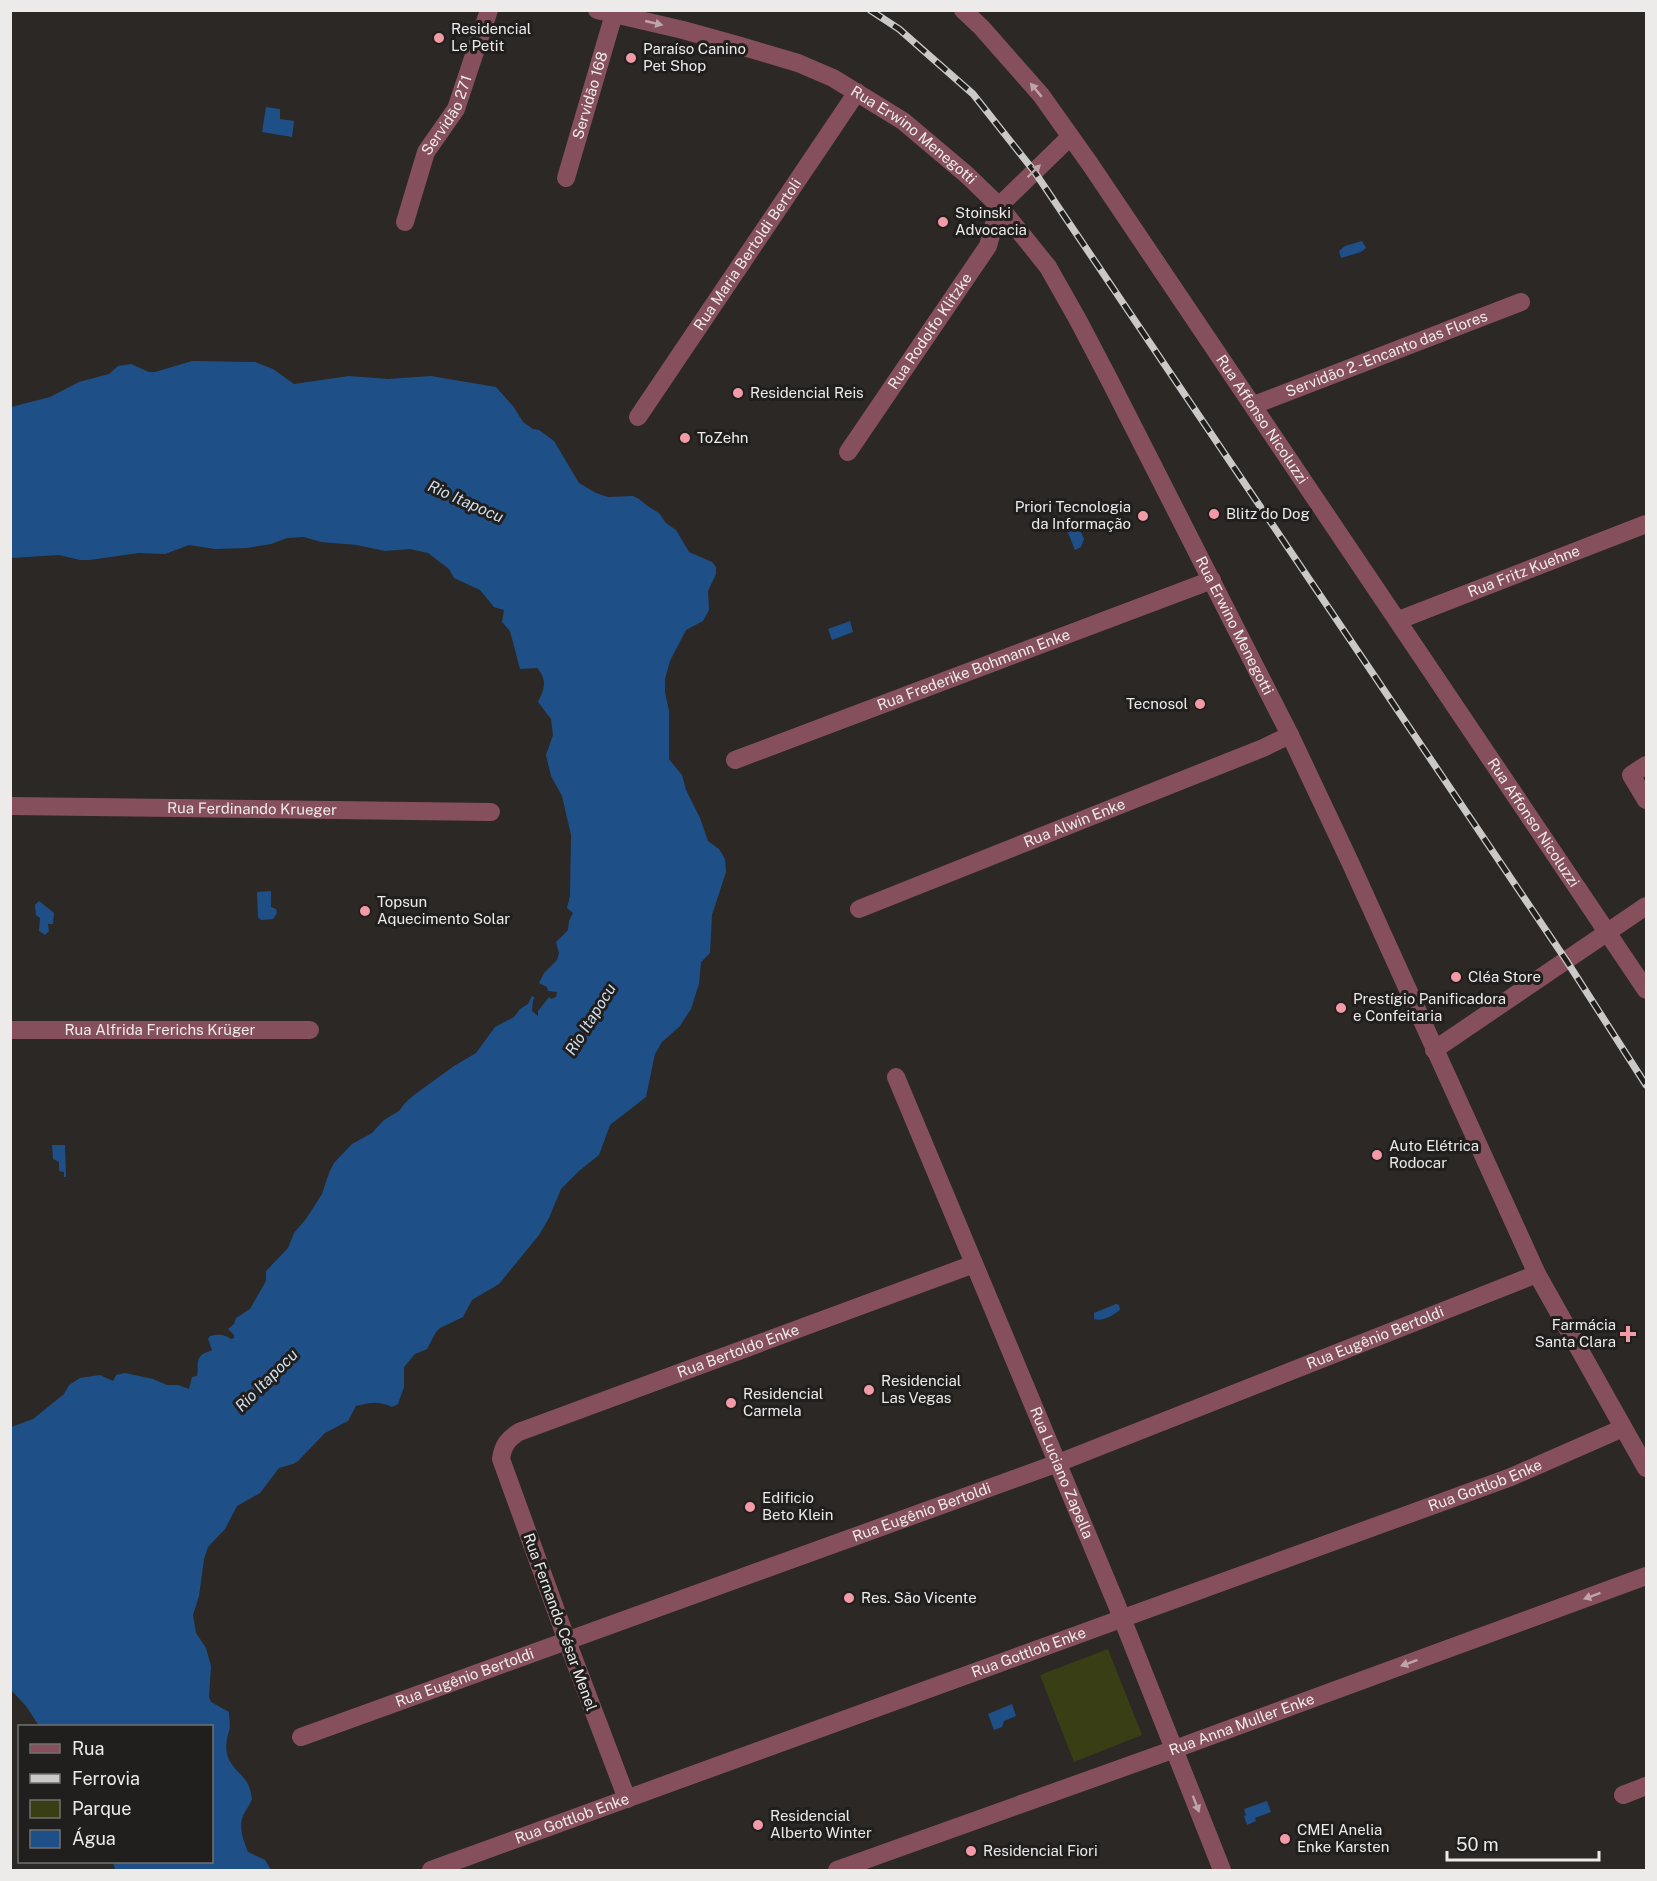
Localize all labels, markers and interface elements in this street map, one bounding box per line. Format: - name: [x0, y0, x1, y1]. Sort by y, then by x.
- one-way arrow: [645, 19, 663, 29]
- place label: Residencial Le Petit: [451, 20, 531, 54]
- marker: Residencial Le Petit: [432, 31, 446, 45]
- place label: Paraíso Canino Pet Shop: [643, 40, 746, 74]
- street label: Servidão 168: [569, 50, 611, 141]
- marker: Paraíso Canino Pet Shop: [624, 51, 638, 65]
- street label: Servidão 271: [418, 73, 475, 158]
- street label: Rua Erwino Menegotti: [848, 82, 980, 187]
- one-way arrow: [1030, 82, 1043, 98]
- one-way arrow: [1027, 164, 1042, 178]
- street label: Rua Maria Bertoldi Bertoli: [690, 175, 804, 333]
- place label: Stoinski Advocacia: [955, 204, 1027, 238]
- marker: Stoinski Advocacia: [936, 215, 950, 229]
- street label: Rua Rodolfo Klitzke: [884, 270, 975, 392]
- street label: Servidão 2 - Encanto das Flores: [1283, 307, 1490, 400]
- street label: Rua Affonso Nicoluzzi: [1213, 351, 1312, 487]
- place label: Residencial Reis: [750, 384, 864, 401]
- marker: Residencial Reis: [731, 386, 745, 400]
- place label: ToZehn: [697, 429, 748, 446]
- marker: ToZehn: [678, 431, 692, 445]
- water label: Rio Itapocu: [425, 476, 507, 527]
- place label: Priori Tecnologia da Informação: [1015, 498, 1131, 532]
- place label: Blitz do Dog: [1226, 505, 1310, 522]
- marker: Blitz do Dog: [1207, 507, 1221, 521]
- marker: Priori Tecnologia da Informação: [1136, 509, 1150, 523]
- street label: Rua Fritz Kuehne: [1465, 542, 1582, 600]
- street label: Rua Erwino Menegotti: [1193, 554, 1277, 697]
- street label: Rua Frederike Bohmann Enke: [875, 625, 1072, 714]
- place label: Tecnosol: [1126, 695, 1188, 712]
- marker: Tecnosol: [1193, 697, 1207, 711]
- street label: Rua Affonso Nicoluzzi: [1484, 755, 1583, 890]
- street label: Rua Alwin Enke: [1021, 795, 1128, 850]
- street label: Rua Ferdinando Krueger: [167, 799, 337, 818]
- place label: Topsun Aquecimento Solar: [377, 893, 510, 927]
- marker: Topsun Aquecimento Solar: [358, 904, 372, 918]
- place label: Cléa Store: [1468, 968, 1541, 985]
- marker: Cléa Store: [1449, 970, 1463, 984]
- water label: Rio Itapocu: [561, 980, 620, 1059]
- place label: Prestígio Panificadora e Confeitaria: [1353, 990, 1506, 1024]
- marker: Prestígio Panificadora e Confeitaria: [1334, 1001, 1348, 1015]
- street label: Rua Alfrida Frerichs Krüger: [65, 1021, 256, 1038]
- place label: Auto Elétrica Rodocar: [1389, 1137, 1479, 1171]
- marker: Auto Elétrica Rodocar: [1370, 1148, 1384, 1162]
- street label: Rua Eugênio Bertoldi: [1304, 1303, 1446, 1372]
- place label: Farmácia Santa Clara: [1535, 1316, 1616, 1350]
- street label: Rua Bertoldo Enke: [675, 1320, 801, 1381]
- marker: Farmácia Santa Clara: [1621, 1327, 1635, 1341]
- water label: Rio Itapocu: [231, 1345, 302, 1416]
- place label: Residencial Las Vegas: [881, 1372, 961, 1406]
- marker: Residencial Las Vegas: [862, 1383, 876, 1397]
- place label: Residencial Carmela: [743, 1385, 823, 1419]
- marker: Residencial Carmela: [724, 1396, 738, 1410]
- street label: Rua Luciano Zapella: [1027, 1404, 1097, 1541]
- street label: Rua Gottlob Enke: [1426, 1456, 1544, 1514]
- street label: Rua Eugênio Bertoldi: [850, 1479, 993, 1545]
- place label: Edificio Beto Klein: [762, 1489, 833, 1523]
- marker: Edificio Beto Klein: [743, 1500, 757, 1514]
- street label: Rua Fernando César Menel: [520, 1531, 601, 1713]
- place label: Res. São Vicente: [861, 1589, 977, 1606]
- marker: Res. São Vicente: [842, 1591, 856, 1605]
- one-way arrow: [1582, 1591, 1600, 1601]
- street label: Rua Gottlob Enke: [969, 1623, 1088, 1681]
- street label: Rua Eugênio Bertoldi: [393, 1644, 536, 1710]
- one-way arrow: [1399, 1659, 1417, 1669]
- street label: Rua Anna Muller Enke: [1166, 1690, 1316, 1758]
- legend: [18, 1725, 213, 1863]
- text: Rua: [72, 1738, 104, 1759]
- text: Ferrovia: [72, 1768, 140, 1789]
- street label: Rua Gottlob Enke: [512, 1790, 631, 1847]
- one-way arrow: [1192, 1795, 1201, 1813]
- text: Parque: [72, 1798, 132, 1819]
- place label: Residencial Alberto Winter: [770, 1807, 872, 1841]
- marker: Residencial Alberto Winter: [751, 1818, 765, 1832]
- place label: CMEI Anelia Enke Karsten: [1297, 1821, 1389, 1855]
- scale bar: [1447, 1824, 1598, 1862]
- text: Água: [72, 1827, 116, 1849]
- marker: CMEI Anelia Enke Karsten: [1278, 1832, 1292, 1846]
- text: 50 m: [1456, 1834, 1499, 1855]
- place label: Residencial Fiori: [983, 1842, 1098, 1859]
- marker: Residencial Fiori: [964, 1844, 978, 1858]

